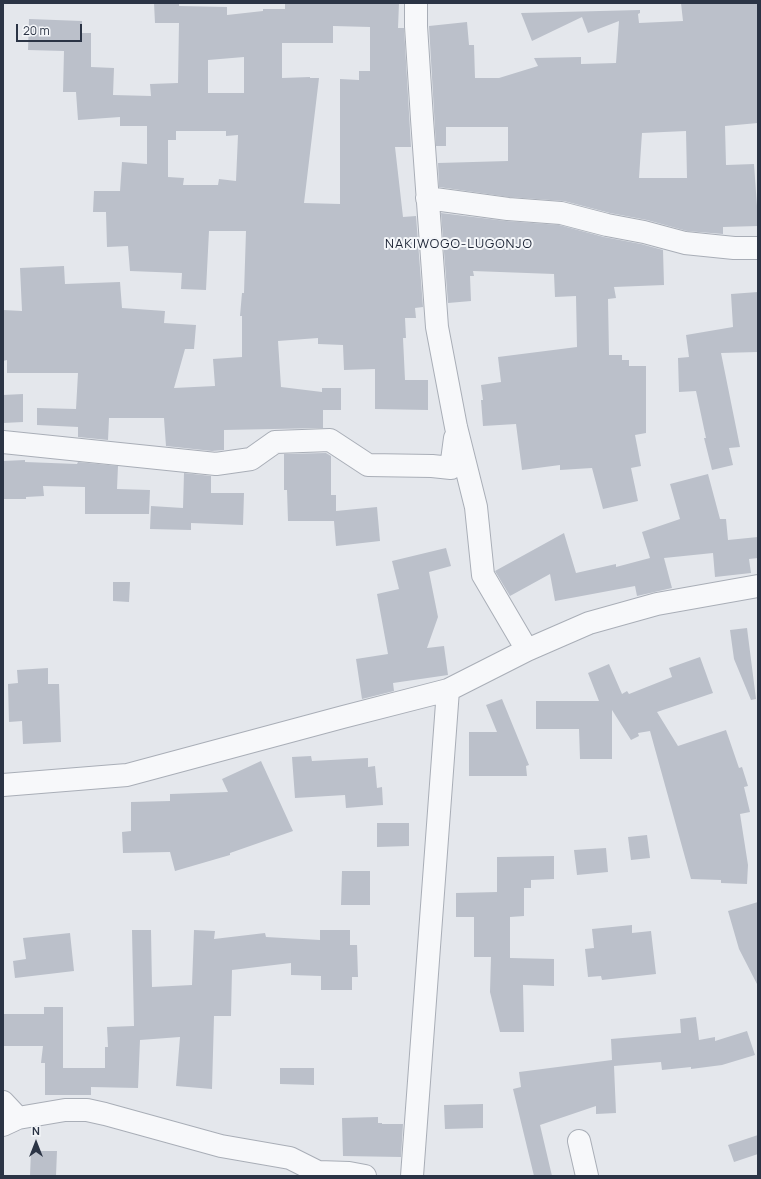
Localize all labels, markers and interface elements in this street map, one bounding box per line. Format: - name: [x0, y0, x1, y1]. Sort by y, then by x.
- scale bar: [18, 16, 84, 42]
- text: 20 m: [23, 22, 50, 39]
- district label: NAKIWOGO-LUGONJO: [385, 236, 533, 252]
- north arrow: [16, 1123, 56, 1163]
- text: N: [32, 1123, 40, 1138]

